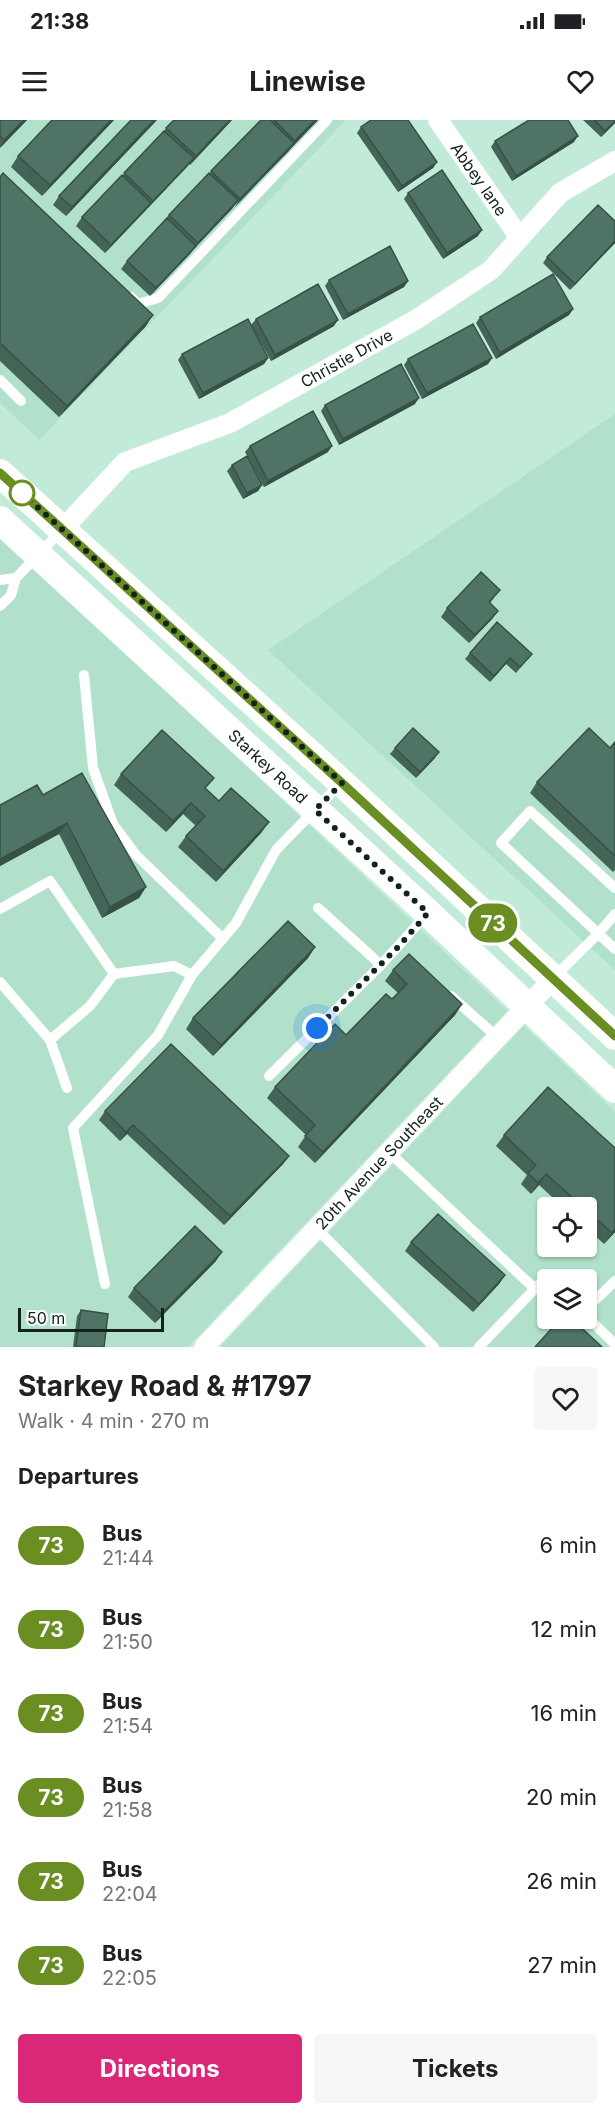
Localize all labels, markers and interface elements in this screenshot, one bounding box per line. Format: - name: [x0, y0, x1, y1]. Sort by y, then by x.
- text: 21:38: [30, 8, 89, 34]
- icon: menu: [18, 65, 51, 98]
- text: Linewise: [249, 65, 366, 98]
- icon: heart: [564, 65, 597, 98]
- street label: Abbey lane: [447, 139, 511, 220]
- street label: Christie Drive: [297, 325, 396, 392]
- unlabelled marker: [9, 480, 35, 506]
- street label: Starkey Road: [224, 725, 312, 808]
- line badge: 73: [466, 904, 520, 942]
- text: 73: [480, 911, 506, 936]
- your location: [302, 1013, 332, 1043]
- street label: 20th Avenue Southeast: [311, 1092, 447, 1234]
- map controls: [537, 1197, 597, 1329]
- button: locate: [537, 1197, 597, 1257]
- button: layers: [537, 1269, 597, 1329]
- scale bar: [18, 1305, 164, 1332]
- text: 50 m: [27, 1308, 65, 1328]
- button: heart: [534, 1367, 597, 1430]
- text: Starkey Road & #1797: [18, 1369, 312, 1403]
- text: Walk · 4 min · 270 m: [18, 1409, 209, 1433]
- text: Departures: [18, 1463, 139, 1489]
- text: Bus: [102, 1520, 143, 1546]
- text: 6 min: [540, 1532, 597, 1558]
- text: 73: [38, 1533, 64, 1558]
- text: 21:44: [102, 1546, 154, 1570]
- text: Bus: [102, 1604, 143, 1630]
- text: 12 min: [531, 1616, 597, 1642]
- text: 73: [38, 1617, 64, 1642]
- text: 21:50: [102, 1630, 153, 1654]
- text: Bus: [102, 1688, 143, 1714]
- text: 16 min: [531, 1700, 597, 1726]
- text: 73: [38, 1701, 64, 1726]
- text: 21:54: [102, 1714, 153, 1738]
- text: Bus: [102, 1772, 143, 1798]
- text: 20 min: [526, 1784, 597, 1810]
- text: 73: [38, 1785, 64, 1810]
- text: 21:58: [102, 1798, 153, 1822]
- text: Bus: [102, 1856, 143, 1882]
- text: 26 min: [526, 1868, 597, 1894]
- text: 73: [38, 1869, 64, 1894]
- text: 22:04: [102, 1882, 158, 1906]
- text: Bus: [102, 1940, 143, 1966]
- text: 27 min: [527, 1952, 597, 1978]
- text: 73: [38, 1953, 64, 1978]
- text: 22:05: [102, 1966, 157, 1990]
- button: Directions: [18, 2034, 302, 2103]
- button: Tickets: [314, 2034, 597, 2103]

